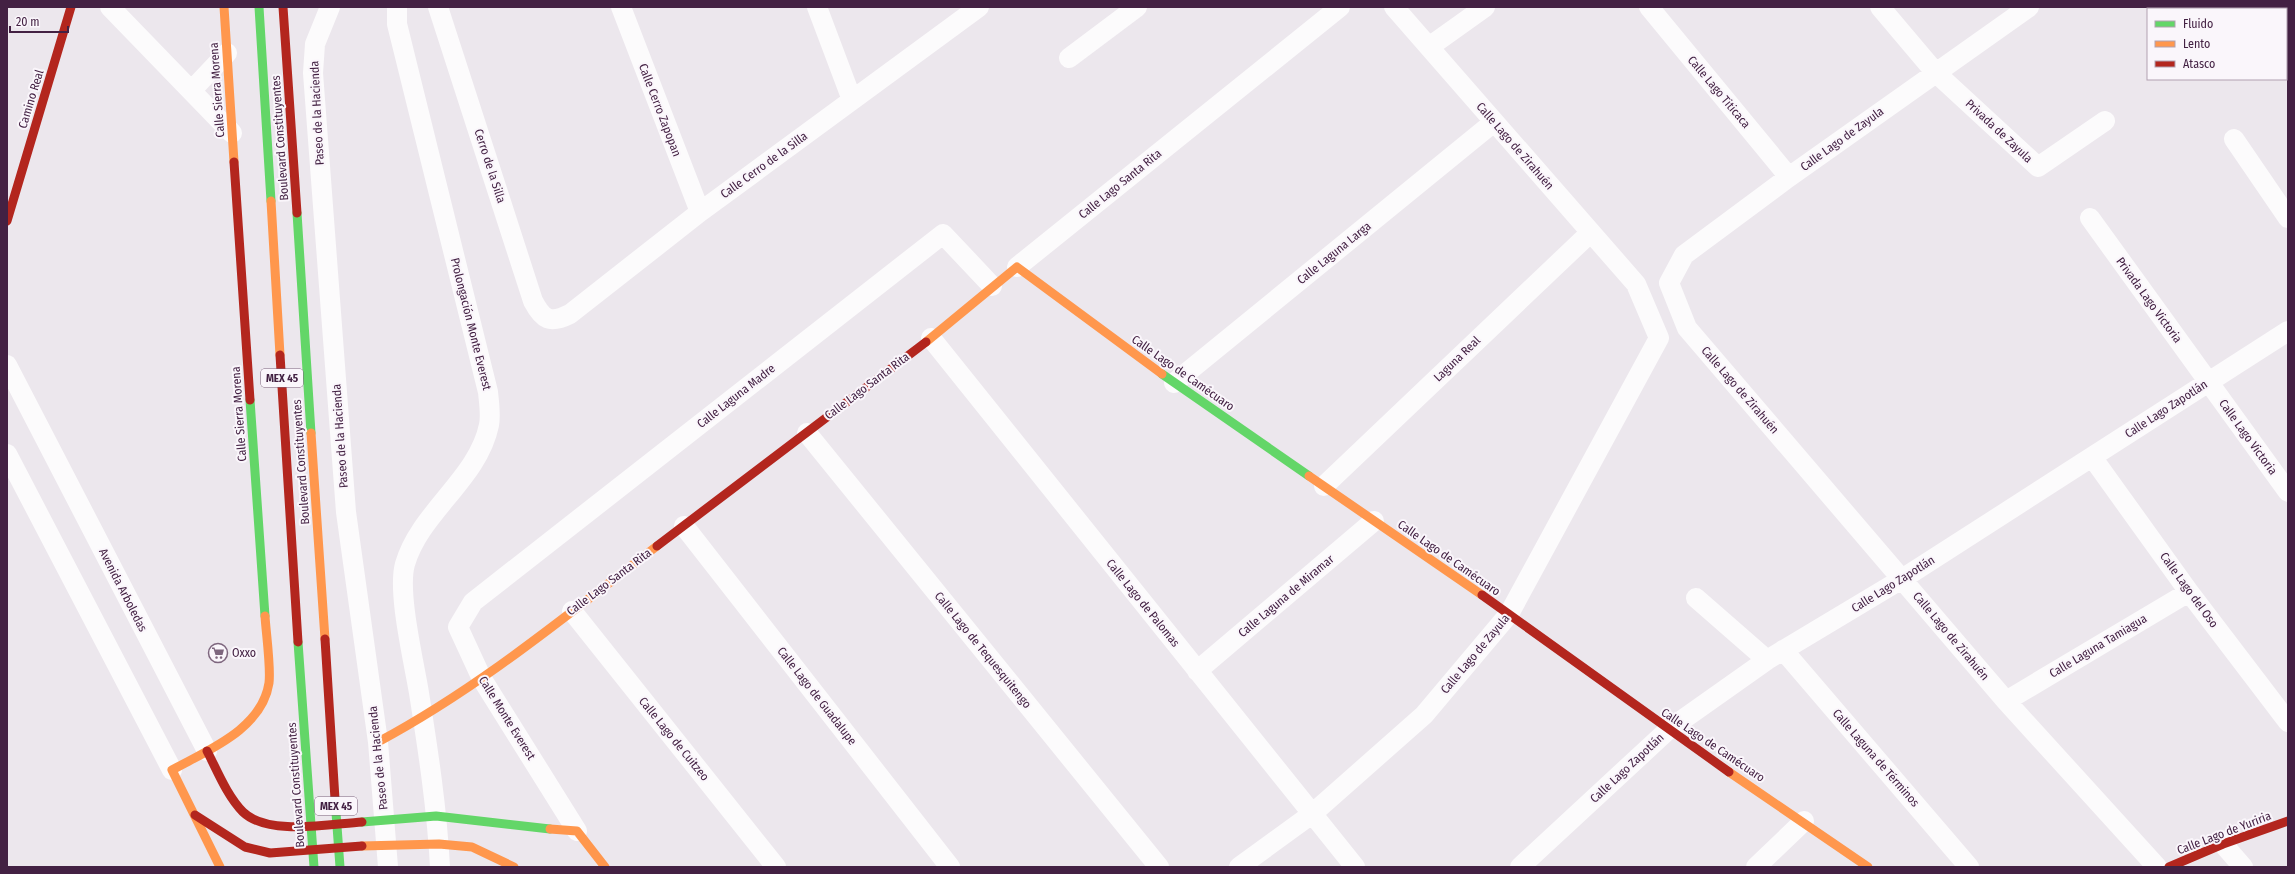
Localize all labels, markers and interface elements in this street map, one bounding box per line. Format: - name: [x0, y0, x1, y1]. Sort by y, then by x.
- scale bar: [10, 8, 68, 34]
- legend: [2147, 8, 2287, 80]
- text: 20 m: [16, 15, 40, 29]
- text: Fluido: [2183, 17, 2213, 31]
- text: Lento: [2183, 37, 2210, 51]
- street label: Calle Sierra Morena: [207, 42, 227, 138]
- street label: Calle Lago Titicaca: [1685, 53, 1753, 131]
- text: Atasco: [2183, 57, 2215, 71]
- street label: Paseo de la Hacienda: [307, 60, 327, 166]
- street label: Calle Cerro Zapopan: [636, 62, 684, 158]
- street label: Camino Real: [15, 68, 47, 130]
- street label: Boulevard Constituyentes: [269, 75, 291, 201]
- street label: Privada de Zayula: [1963, 96, 2035, 166]
- street label: Calle Lago de Zirahuén: [1473, 100, 1557, 192]
- street label: Calle Lago de Zayula: [1798, 104, 1886, 174]
- street label: Cerro de la Silla: [471, 127, 509, 205]
- street label: Calle Cerro de la Silla: [718, 129, 810, 201]
- street label: Calle Lago Santa Rita: [1076, 146, 1164, 222]
- street label: Calle Laguna Larga: [1294, 219, 1374, 287]
- street label: Privada Lago Victoria: [2113, 254, 2185, 346]
- street label: Prolongación Monte Everest: [448, 256, 494, 392]
- street label: Calle Lago de Camécuaro: [1129, 332, 1237, 414]
- street label: Laguna Real: [1431, 333, 1483, 385]
- street label: Calle Lago de Zirahuén: [1698, 344, 1782, 436]
- street label: Calle Lago Santa Rita: [822, 350, 912, 422]
- street label: Calle Laguna Madre: [694, 361, 778, 431]
- street label: Calle Sierra Morena: [229, 366, 249, 462]
- road number: MEX 45: [261, 369, 303, 387]
- street label: Calle Lago Zapotlán: [2122, 377, 2210, 441]
- street label: Paseo de la Hacienda: [329, 383, 351, 489]
- street label: Calle Lago Victoria: [2216, 397, 2280, 478]
- street label: Boulevard Constituyentes: [290, 399, 312, 525]
- street label: Calle Lago de Camécuaro: [1395, 517, 1503, 599]
- street label: Avenida Arboledas: [96, 546, 150, 634]
- street label: Calle Lago Santa Rita: [564, 546, 654, 618]
- street label: Calle Lago del Oso: [2157, 550, 2221, 630]
- street label: Calle Laguna de Miramar: [1235, 551, 1337, 640]
- street label: Calle Lago Zapotlán: [1849, 553, 1937, 615]
- street label: Calle Lago de Palomas: [1103, 556, 1183, 650]
- street label: Calle Lago de Tequesquitengo: [932, 589, 1034, 711]
- street label: Calle Lago de Zirahuén: [1910, 589, 1992, 683]
- street label: Calle Lago de Zayula: [1438, 611, 1512, 697]
- street label: Calle Laguna Tamiagua: [2047, 611, 2149, 681]
- supermarket icon: Oxxo: [207, 642, 229, 664]
- street label: Calle Lago de Guadalupe: [774, 644, 860, 748]
- place label: Oxxo: [232, 646, 256, 660]
- street label: Calle Monte Everest: [476, 674, 538, 762]
- street label: Calle Lago de Cuitzeo: [636, 694, 712, 784]
- street label: Paseo de la Hacienda: [366, 705, 390, 811]
- street label: Calle Lago de Camécuaro: [1659, 705, 1767, 785]
- street label: Calle Laguna de Términos: [1830, 706, 1922, 810]
- street label: Boulevard Constituyentes: [285, 722, 307, 848]
- street label: Calle Lago Zapotlán: [1587, 730, 1667, 806]
- road number: MEX 45: [315, 797, 357, 815]
- street label: Calle Lago de Yuriria: [2175, 809, 2273, 857]

